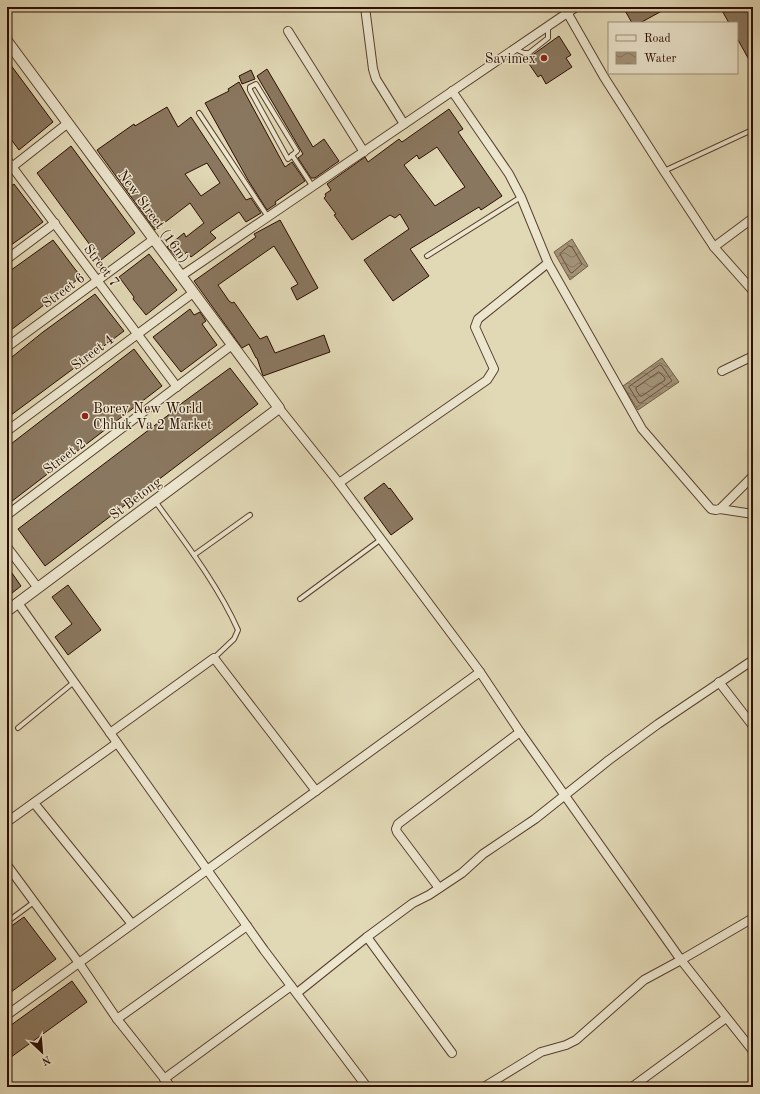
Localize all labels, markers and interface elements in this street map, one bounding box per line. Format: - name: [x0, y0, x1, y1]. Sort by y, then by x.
- legend: [608, 22, 738, 74]
- text: Road: [644, 33, 671, 45]
- place label: Savimex: [485, 52, 536, 66]
- marker: Savimex: [539, 53, 549, 63]
- text: Water: [644, 53, 677, 65]
- street label: New Street (16m): [115, 168, 191, 266]
- street label: Street 7: [81, 242, 122, 289]
- street label: Street 6: [40, 271, 88, 311]
- street label: Street 4: [69, 332, 116, 373]
- place label: Borey New World Chhuk Va 2 Market: [93, 402, 212, 432]
- marker: Borey New World Chhuk Va 2 Market: [80, 411, 90, 421]
- street label: Street 2: [41, 436, 88, 477]
- street label: St Betong: [107, 475, 164, 523]
- north arrow: [22, 1032, 62, 1072]
- text: N: [39, 1053, 52, 1067]

